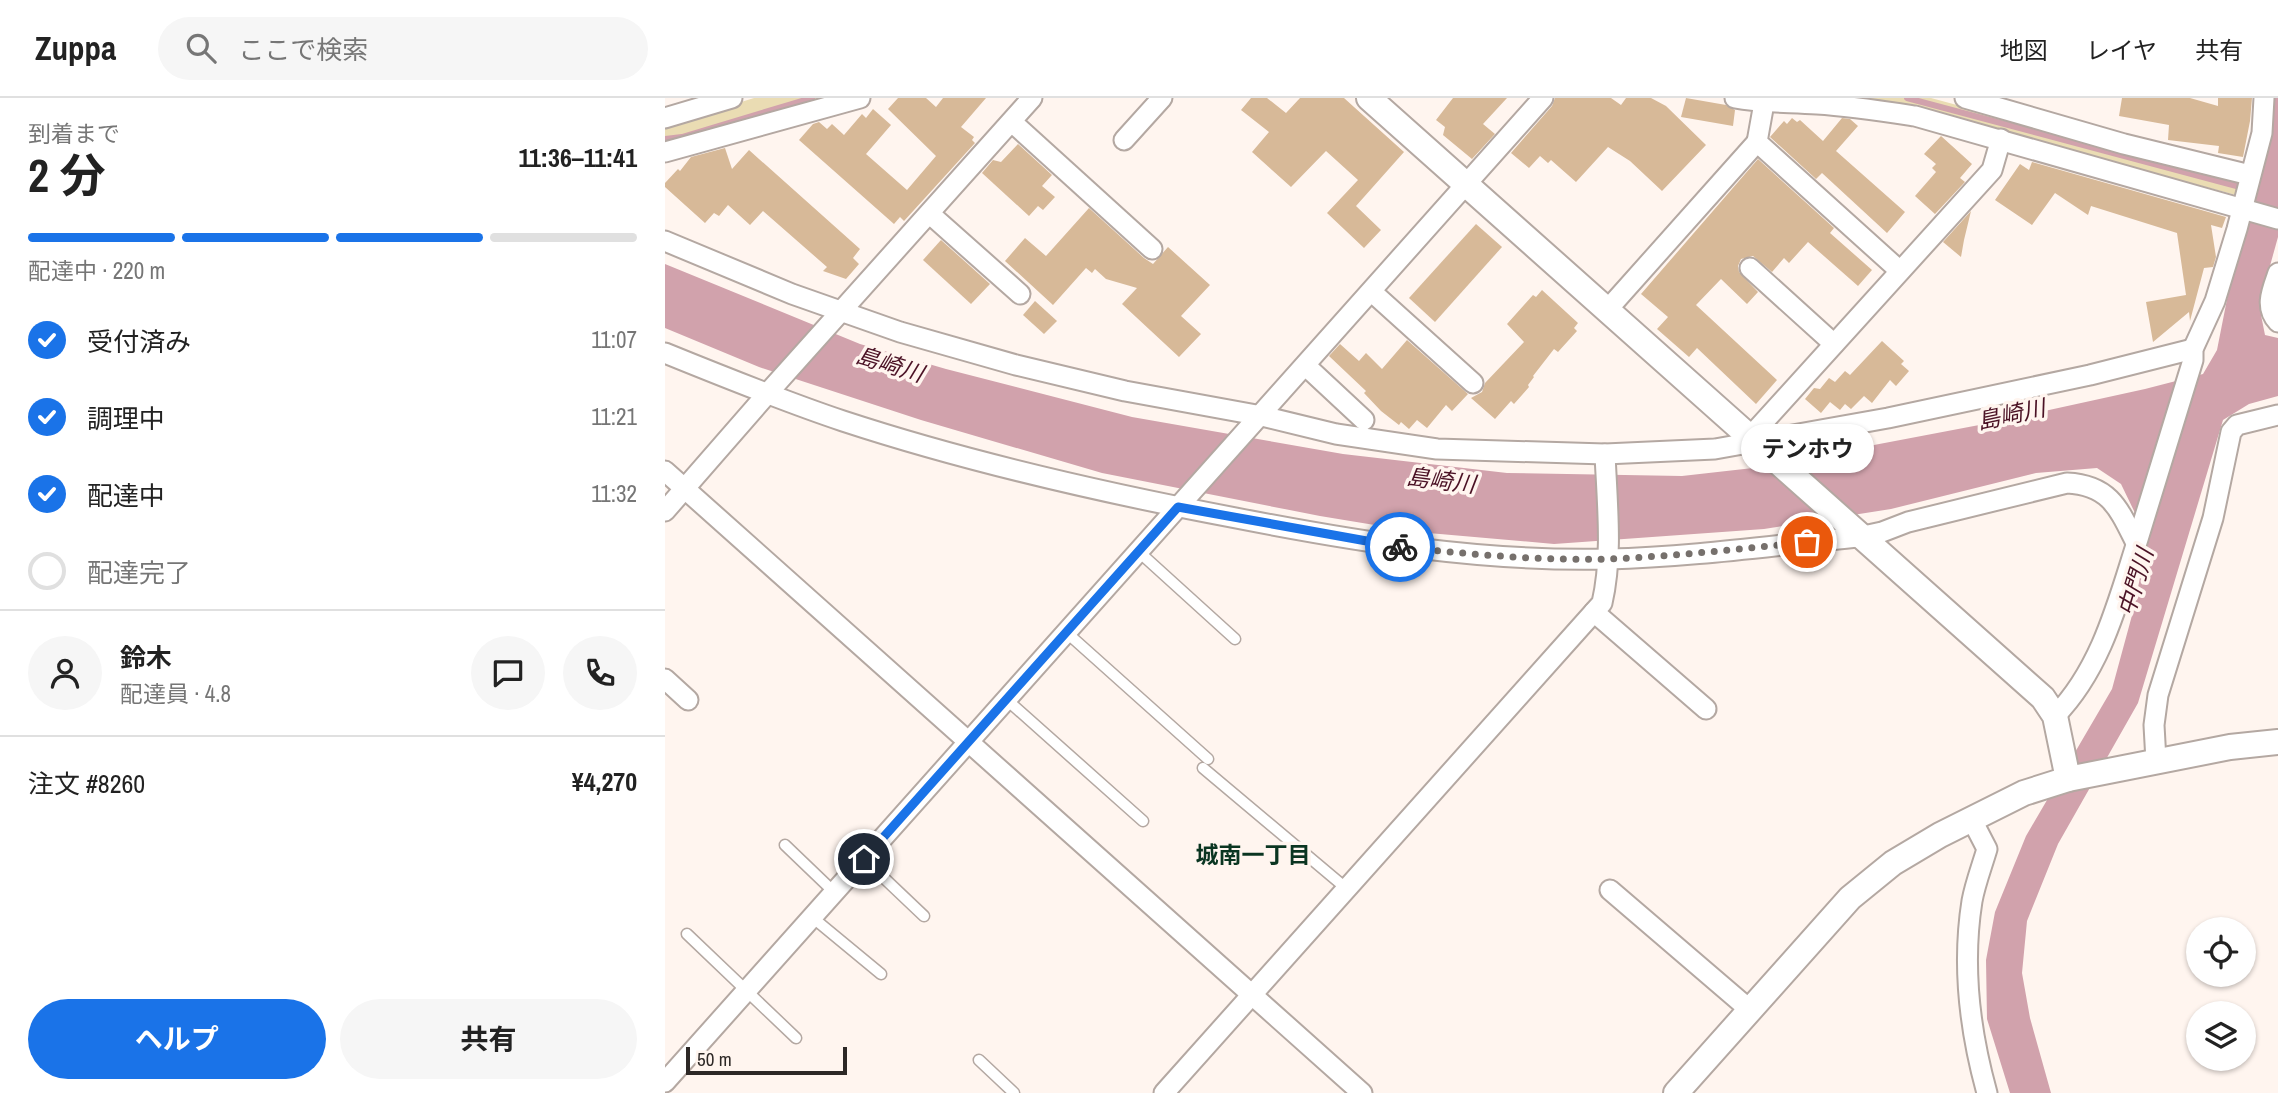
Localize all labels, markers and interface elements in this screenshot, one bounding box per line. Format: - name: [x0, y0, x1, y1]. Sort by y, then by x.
- search box: [158, 17, 648, 80]
- text: Zuppa: [35, 26, 116, 70]
- icon: search: [182, 29, 220, 67]
- text: ここで検索: [238, 32, 368, 67]
- text: 地図: [2000, 34, 2048, 66]
- text: レイヤ: [2086, 34, 2157, 66]
- text: 共有: [2195, 34, 2243, 66]
- text: 到着まで: [28, 118, 120, 149]
- text: 11:36–11:41: [518, 140, 637, 175]
- text: 2 分: [28, 144, 105, 206]
- text: 配達中 · 220 m: [28, 255, 165, 286]
- icon: check: [28, 321, 66, 359]
- text: 受付済み: [87, 324, 191, 359]
- text: 11:07: [591, 324, 637, 355]
- water label: 島崎川: [852, 339, 930, 390]
- water label: 島崎川: [1974, 391, 2051, 436]
- icon: check: [28, 398, 66, 436]
- text: 調理中: [87, 401, 165, 436]
- text: 11:21: [591, 401, 637, 432]
- callout: テンホウ: [1741, 423, 1873, 472]
- text: テンホウ: [1762, 433, 1854, 464]
- water label: 島崎川: [1405, 460, 1480, 500]
- icon: check: [28, 475, 66, 513]
- text: 配達中: [87, 478, 165, 513]
- text: 11:32: [591, 478, 637, 509]
- courier: [1365, 512, 1435, 582]
- pin: [1777, 512, 1837, 572]
- icon: bag: [1788, 523, 1826, 561]
- icon: bike: [1381, 528, 1419, 566]
- water label: 中門川: [2110, 542, 2161, 620]
- text: 配達完了: [87, 555, 191, 590]
- button: person: [28, 636, 102, 710]
- button: chat: [471, 636, 545, 710]
- button: phone: [563, 636, 637, 710]
- text: 鈴木: [120, 640, 172, 675]
- text: 配達員 · 4.8: [120, 678, 231, 709]
- text: ¥4,270: [572, 764, 637, 799]
- text: 注文 #8260: [28, 766, 145, 801]
- pin: [834, 829, 894, 889]
- district label: 城南一丁目: [1196, 839, 1311, 870]
- icon: home: [845, 840, 883, 878]
- map controls: [2186, 917, 2256, 1071]
- button: locate: [2186, 917, 2256, 987]
- button: ヘルプ: [28, 999, 326, 1079]
- button: 共有: [340, 999, 637, 1079]
- button: layers: [2186, 1001, 2256, 1071]
- scale bar: [686, 1044, 847, 1076]
- text: 50 m: [697, 1046, 732, 1072]

